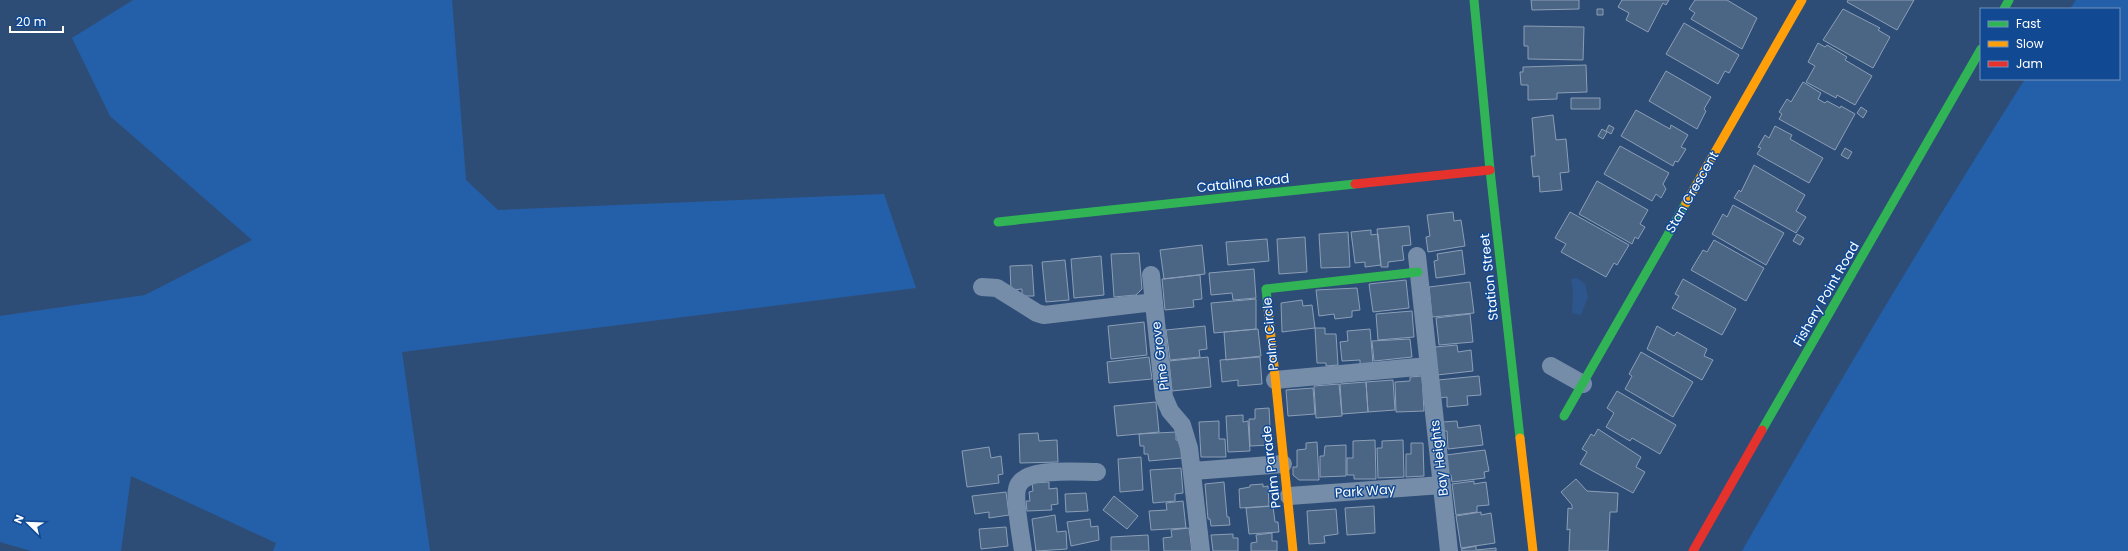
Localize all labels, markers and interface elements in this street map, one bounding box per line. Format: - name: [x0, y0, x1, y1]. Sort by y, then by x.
- scale bar: [10, 8, 63, 34]
- legend: [1980, 8, 2120, 80]
- text: 20 m: [16, 13, 46, 30]
- text: Fast: [2016, 15, 2041, 32]
- text: Slow: [2016, 35, 2044, 52]
- text: Jam: [2016, 55, 2043, 72]
- street label: Stan Crescent: [1661, 147, 1723, 236]
- street label: Catalina Road: [1196, 169, 1290, 197]
- street label: Station Street: [1475, 232, 1503, 321]
- street label: Fishery Point Road: [1788, 238, 1864, 350]
- street label: Palm Circle: [1257, 297, 1283, 371]
- street label: Pine Grove: [1146, 320, 1174, 392]
- street label: Bay Heights: [1425, 419, 1453, 497]
- street label: Palm Parade: [1257, 425, 1285, 509]
- street label: Park Way: [1334, 479, 1396, 503]
- north arrow: [8, 503, 48, 543]
- text: N: [10, 512, 28, 526]

